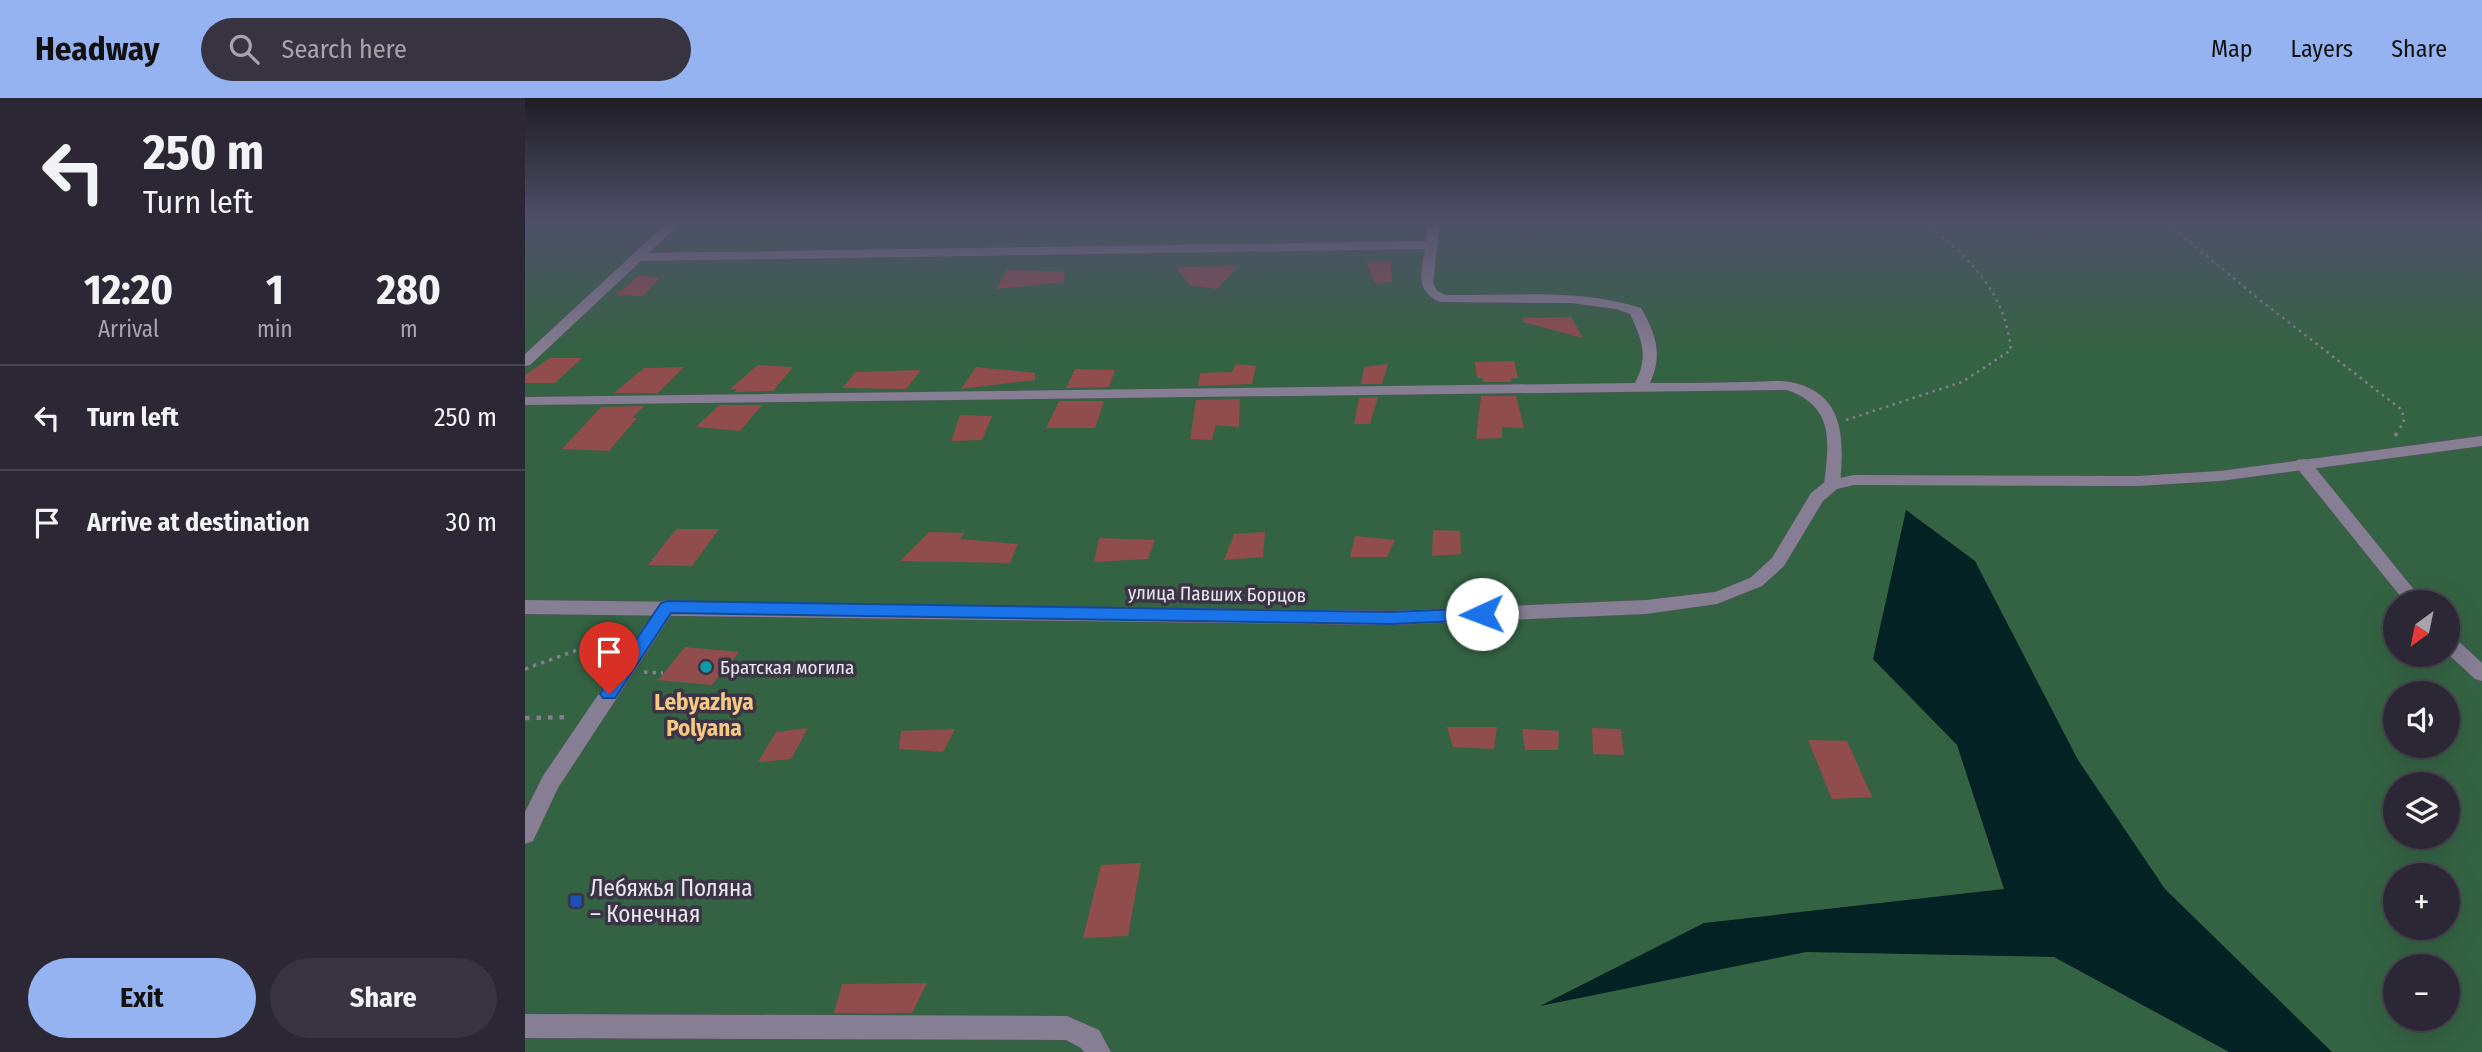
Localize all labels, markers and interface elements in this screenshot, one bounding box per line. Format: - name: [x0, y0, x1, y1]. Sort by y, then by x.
- search box: [201, 18, 691, 81]
- text: Headway: [35, 29, 159, 69]
- icon: search: [225, 30, 263, 68]
- text: Search here: [281, 34, 407, 65]
- text: Map: [2211, 35, 2253, 63]
- text: Layers: [2291, 35, 2353, 63]
- text: Share: [2391, 35, 2447, 63]
- text: 250 m: [143, 123, 264, 182]
- icon: left: [28, 126, 119, 217]
- text: Turn left: [143, 183, 253, 221]
- text: 12:20: [84, 265, 173, 315]
- text: 1: [266, 265, 284, 315]
- text: 280: [377, 265, 441, 315]
- text: Arrival: [98, 315, 159, 343]
- text: min: [257, 315, 293, 343]
- text: m: [400, 315, 418, 343]
- icon: left: [28, 399, 66, 437]
- text: Turn left: [87, 402, 179, 433]
- text: 250 m: [434, 402, 497, 433]
- icon: arrive: [28, 504, 66, 542]
- text: Arrive at destination: [87, 507, 310, 538]
- text: 30 m: [446, 507, 497, 538]
- position arrow: [1445, 577, 1519, 651]
- street label: улица Павших Борцов: [1128, 581, 1306, 607]
- north arrow: [2383, 590, 2461, 667]
- map controls: [2383, 590, 2460, 1031]
- pin: [579, 622, 639, 694]
- icon: arrive: [590, 633, 628, 671]
- place label: Братская могила: [720, 656, 854, 679]
- marker: Братская могила: [698, 659, 714, 675]
- button: sound: [2383, 681, 2460, 758]
- district label: Lebyazhya Polyana: [654, 688, 754, 742]
- button: layers: [2383, 772, 2460, 849]
- button: +: [2383, 863, 2460, 940]
- place label: Лебяжья Поляна – Конечная: [590, 874, 753, 928]
- marker: Лебяжья Поляна – Конечная: [568, 893, 584, 909]
- button: −: [2383, 954, 2460, 1031]
- button: Exit: [28, 958, 256, 1038]
- button: Share: [270, 958, 497, 1038]

